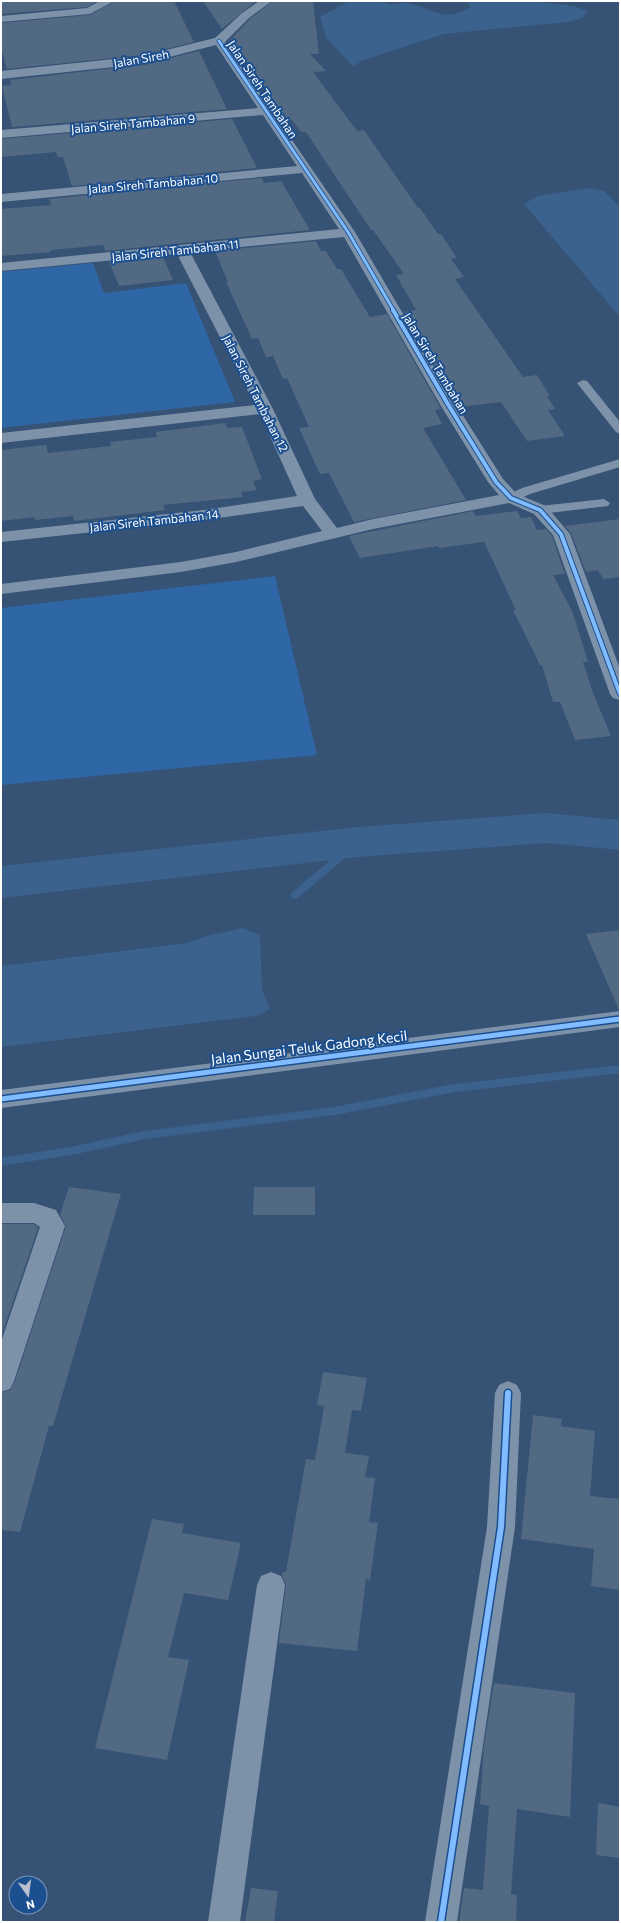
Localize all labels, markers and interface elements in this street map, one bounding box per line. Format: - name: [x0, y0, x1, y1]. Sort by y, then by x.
- street label: Jalan Sireh Tambahan: [224, 37, 301, 141]
- street label: Jalan Sireh: [112, 46, 170, 71]
- street label: Jalan Sireh Tambahan 9: [70, 111, 196, 136]
- street label: Jalan Sireh Tambahan 10: [87, 170, 219, 197]
- street label: Jalan Sireh Tambahan 11: [111, 236, 239, 265]
- street label: Jalan Sireh Tambahan: [399, 310, 472, 417]
- street label: Jalan Sireh Tambahan 12: [220, 332, 292, 455]
- street label: Jalan Sireh Tambahan 14: [89, 506, 219, 535]
- street label: Jalan Sungai Teluk Gadong Kecil: [210, 1027, 408, 1067]
- north arrow: [8, 1875, 48, 1915]
- text: N: [25, 1898, 36, 1912]

